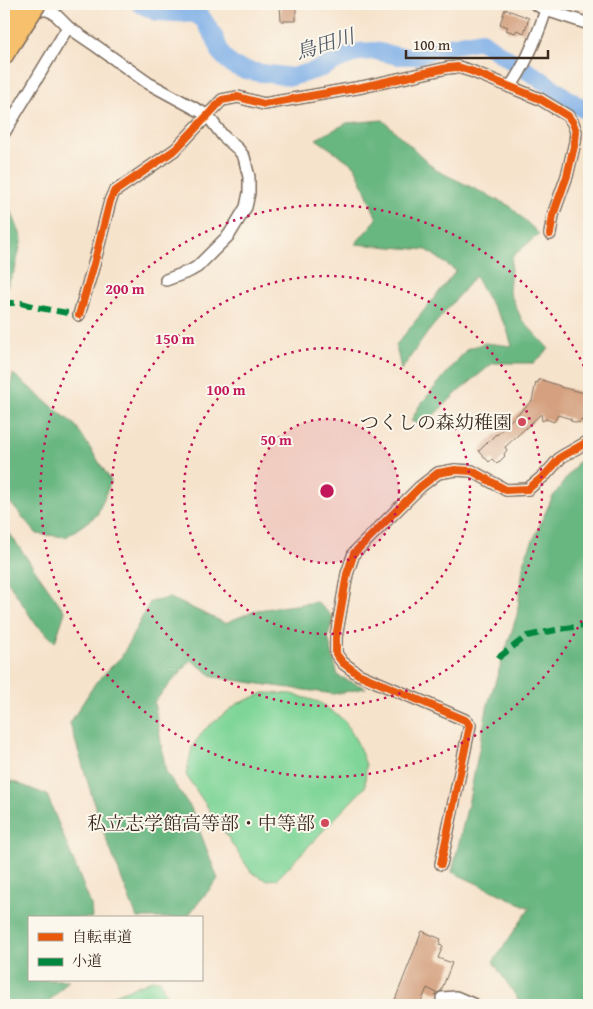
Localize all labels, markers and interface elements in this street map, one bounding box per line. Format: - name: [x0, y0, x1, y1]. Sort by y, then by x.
- water label: 鳥田川: [292, 20, 360, 66]
- scale bar: [406, 28, 548, 60]
- text: 100 m: [413, 34, 451, 55]
- text: 200 m: [105, 278, 145, 299]
- text: 150 m: [155, 328, 195, 349]
- text: 100 m: [206, 379, 246, 400]
- place label: つくしの森幼稚園: [360, 408, 512, 436]
- marker: つくしの森幼稚園: [516, 416, 528, 428]
- text: 50 m: [260, 429, 292, 450]
- centre of rings: [318, 482, 336, 500]
- place label: 私立志学館高等部・中等部: [87, 809, 315, 837]
- marker: 私立志学館高等部・中等部: [319, 817, 331, 829]
- legend: [28, 916, 202, 982]
- text: 自転車道: [72, 926, 132, 947]
- text: 小道: [72, 950, 102, 971]

